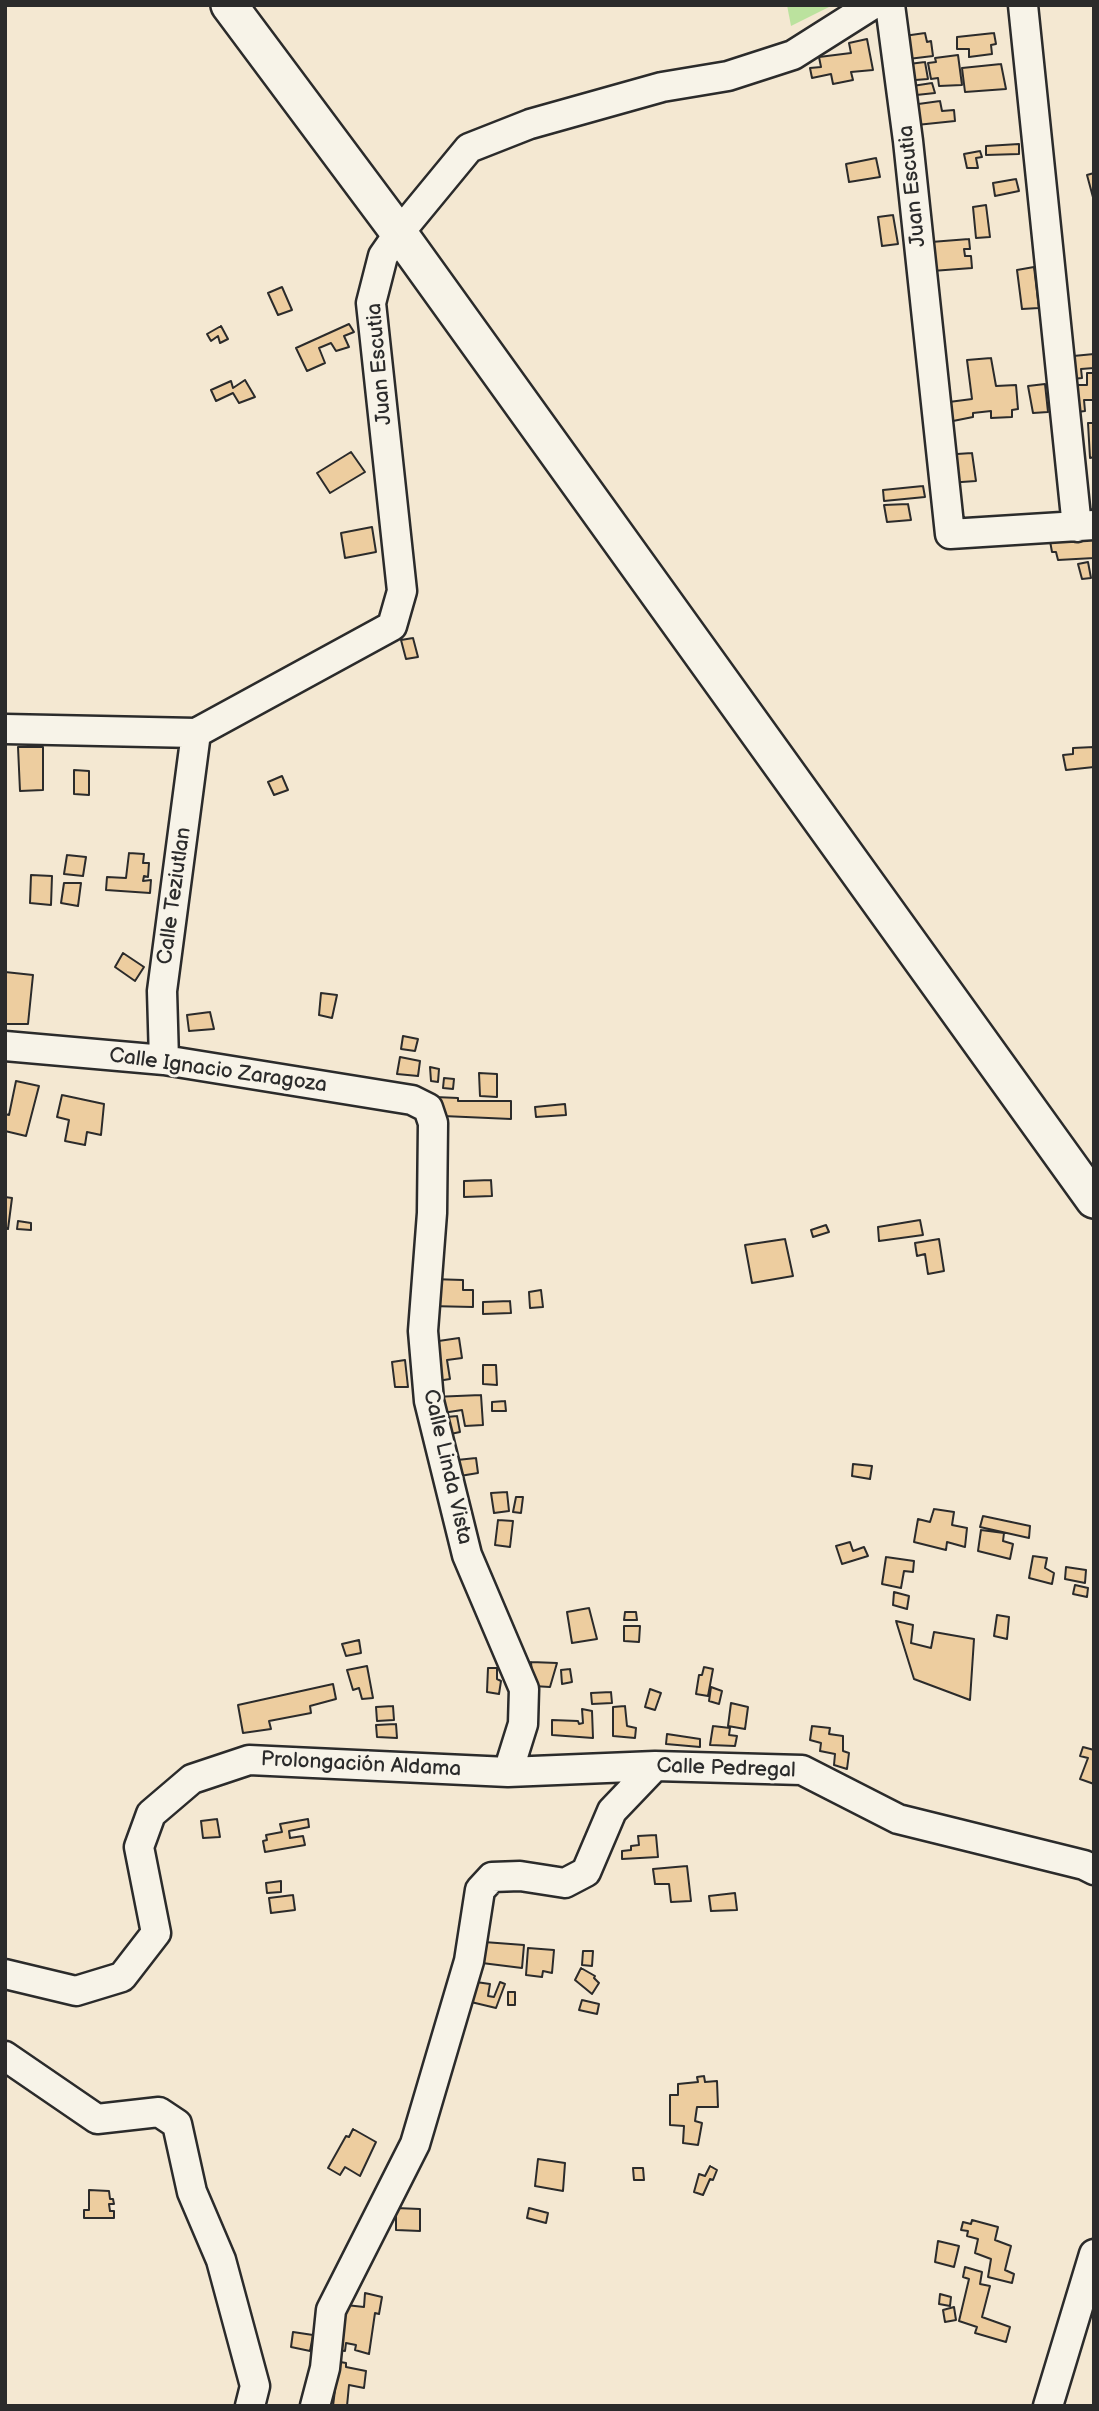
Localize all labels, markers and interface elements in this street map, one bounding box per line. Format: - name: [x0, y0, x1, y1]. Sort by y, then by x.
- street label: Juan Escutia: [894, 124, 932, 248]
- street label: Juan Escutia: [362, 302, 398, 426]
- street label: Calle Teziutlan: [153, 826, 197, 966]
- street label: Calle Ignacio Zaragoza: [108, 1043, 328, 1099]
- street label: Calle Linda Vista: [417, 1387, 477, 1547]
- street label: Prolongación Aldama: [260, 1747, 462, 1783]
- street label: Calle Pedregal: [656, 1754, 796, 1784]

